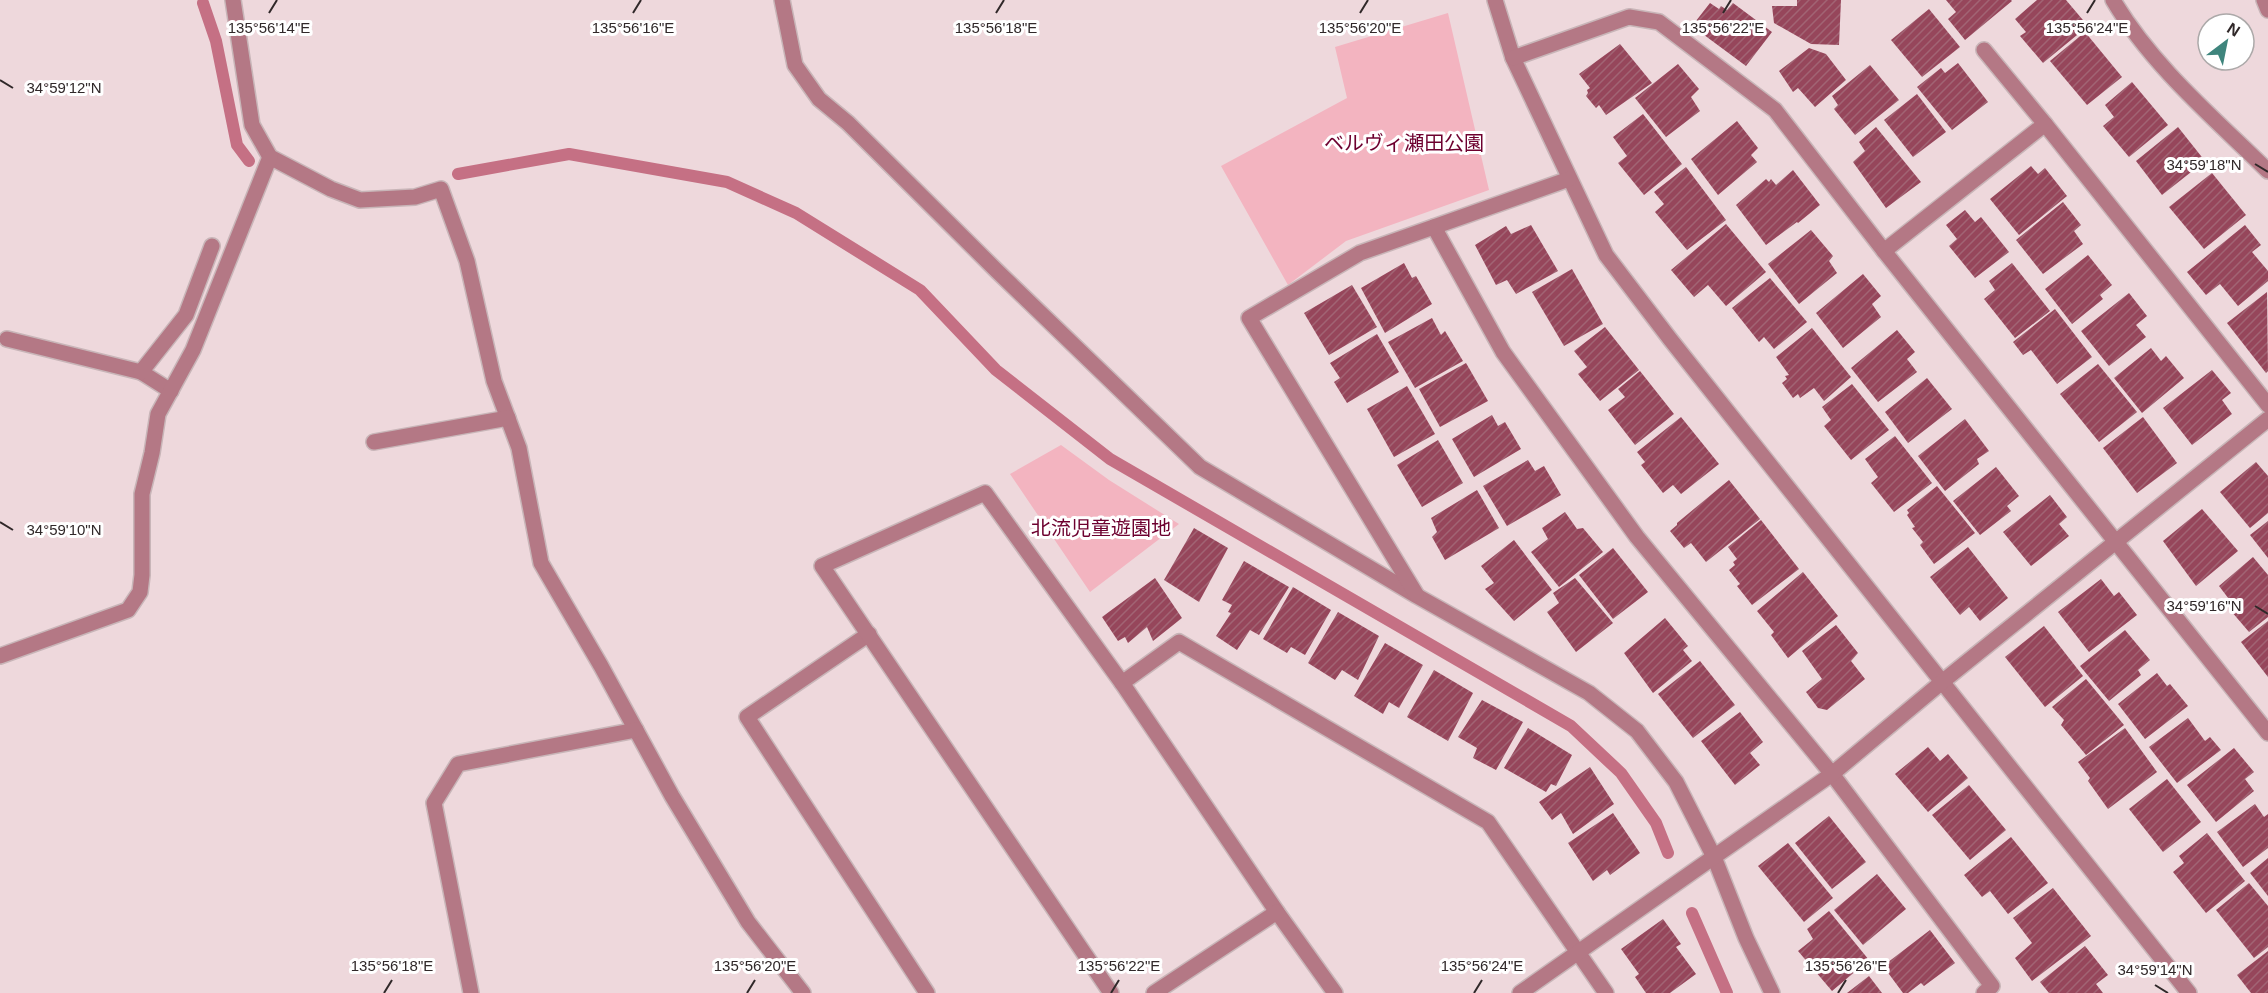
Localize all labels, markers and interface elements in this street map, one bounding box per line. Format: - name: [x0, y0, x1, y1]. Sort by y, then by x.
- north arrow: [2196, 12, 2256, 72]
- text: 135°56'14"E: [228, 19, 310, 36]
- text: 135°56'16"E: [592, 19, 674, 36]
- text: 135°56'18"E: [955, 19, 1037, 36]
- text: 135°56'20"E: [1319, 19, 1401, 36]
- text: 135°56'22"E: [1682, 19, 1764, 36]
- text: 135°56'24"E: [2046, 19, 2128, 36]
- text: N: [2224, 19, 2243, 40]
- text: 34°59'12"N: [26, 79, 102, 96]
- park label: ベルヴィ瀬田公園: [1324, 132, 1484, 154]
- text: 34°59'18"N: [2166, 156, 2242, 173]
- park label: 北流児童遊園地: [1031, 517, 1171, 539]
- text: 34°59'10"N: [26, 521, 102, 538]
- text: 34°59'16"N: [2166, 597, 2242, 614]
- text: 135°56'18"E: [351, 957, 433, 974]
- text: 135°56'20"E: [714, 957, 796, 974]
- text: 135°56'22"E: [1078, 957, 1160, 974]
- text: 135°56'24"E: [1441, 957, 1523, 974]
- text: 135°56'26"E: [1805, 957, 1887, 974]
- text: 34°59'14"N: [2117, 961, 2193, 978]

